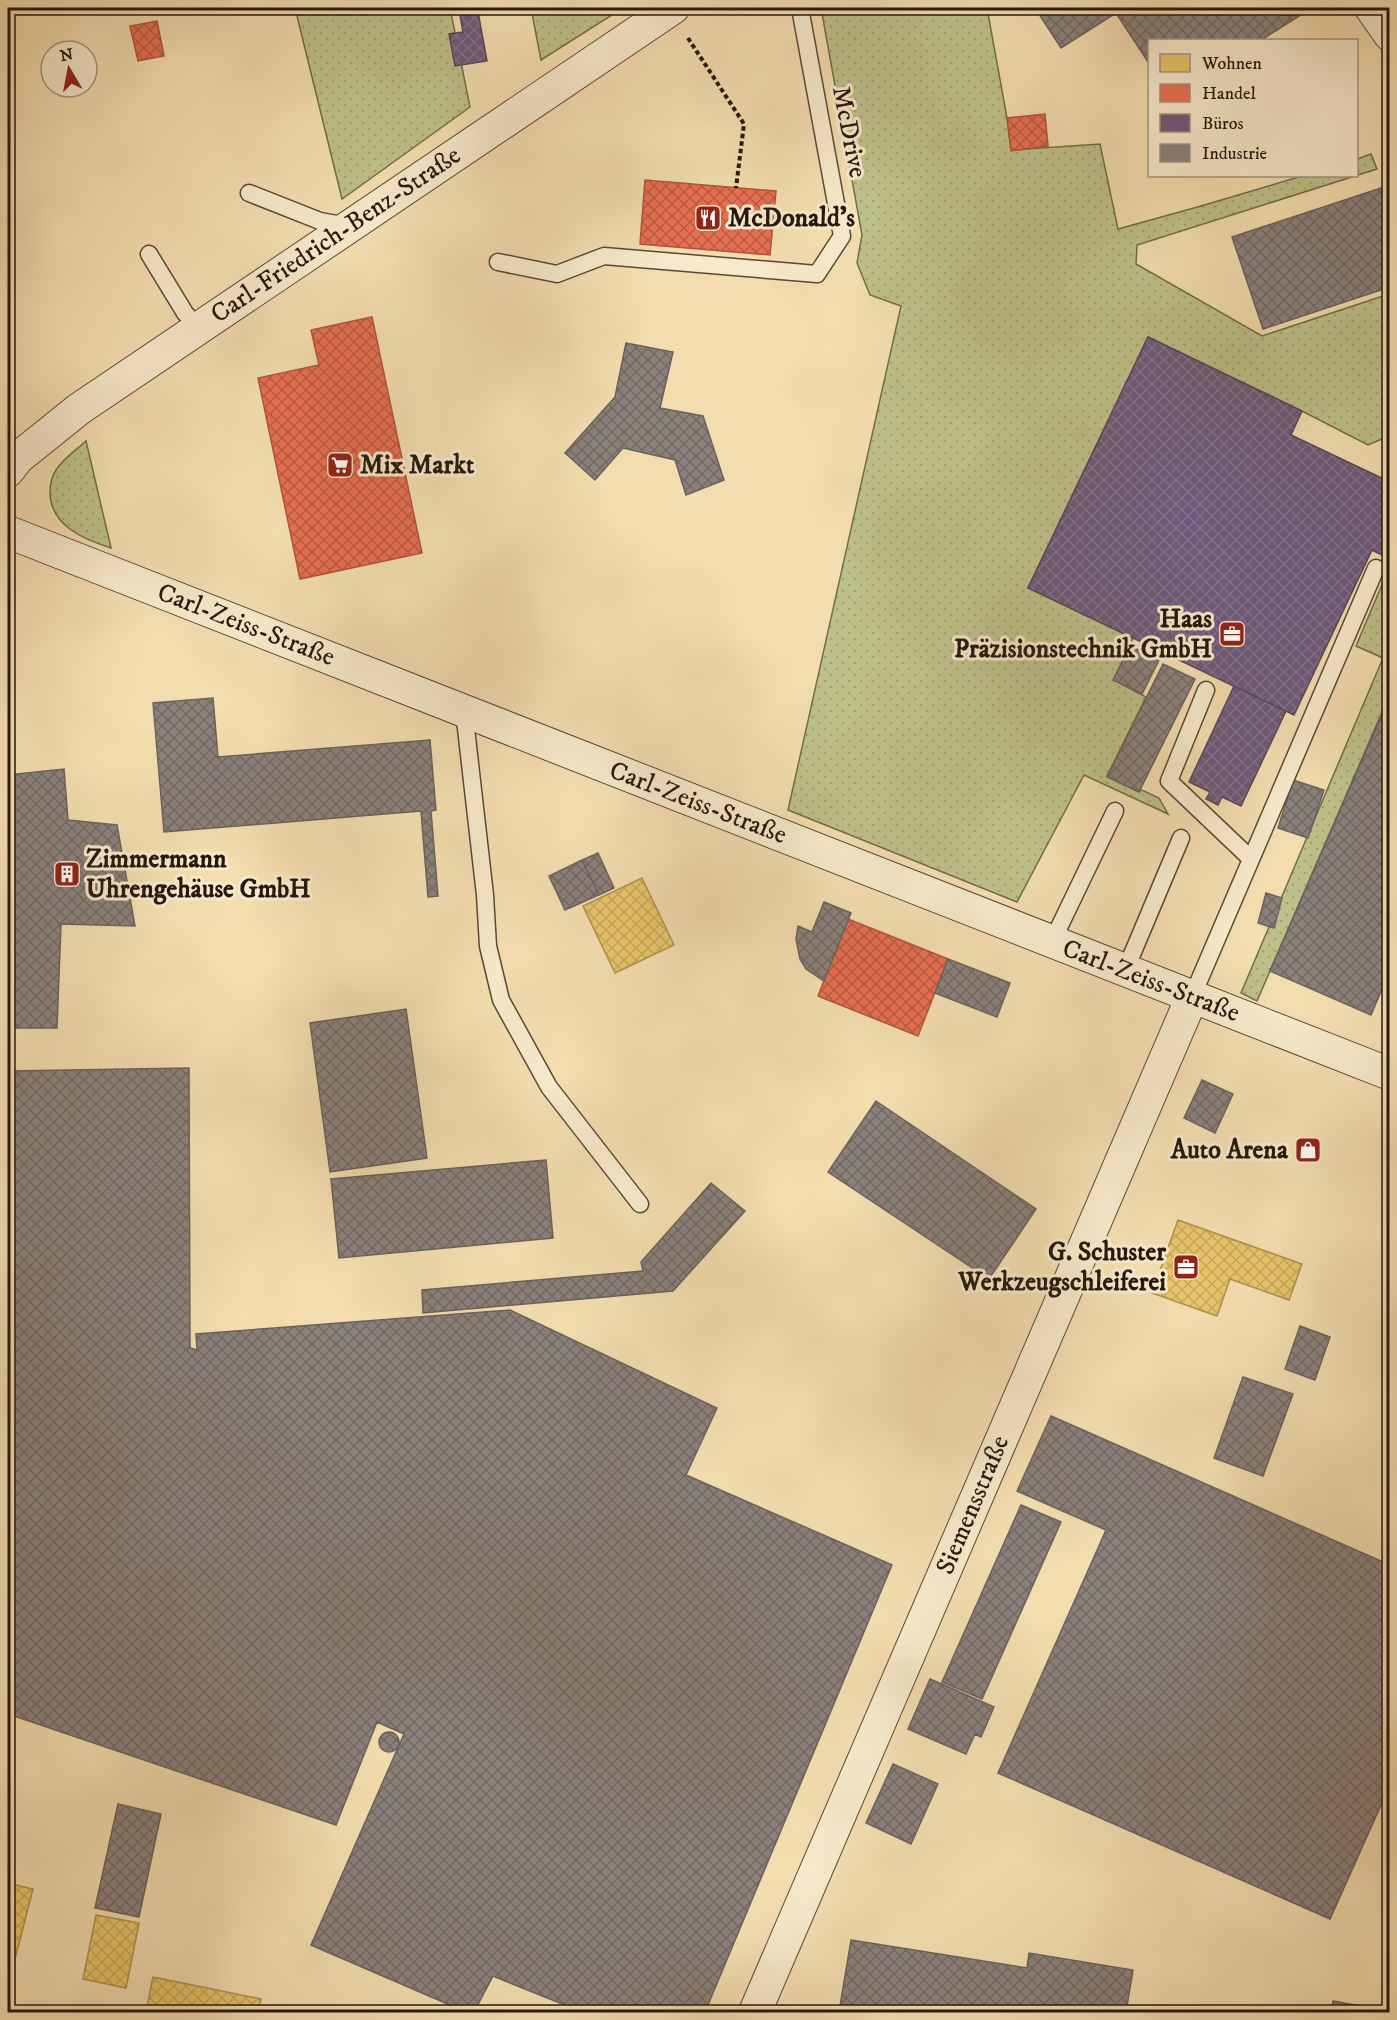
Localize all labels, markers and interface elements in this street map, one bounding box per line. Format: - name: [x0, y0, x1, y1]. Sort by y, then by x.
- north arrow: [39, 39, 99, 99]
- legend: [1148, 39, 1358, 177]
- text: N: [58, 44, 75, 66]
- text: Wohnen: [1201, 53, 1263, 75]
- street label: McDrive: [824, 83, 874, 181]
- text: Handel: [1202, 83, 1257, 105]
- text: Büros: [1202, 113, 1244, 135]
- street label: Carl-Friedrich-Benz-Straße: [205, 139, 467, 331]
- text: Industrie: [1202, 143, 1267, 165]
- place label: McDonald's: [728, 202, 855, 235]
- restaurant icon: McDonald's: [693, 203, 723, 233]
- place label: Mix Markt: [360, 449, 475, 482]
- supermarket icon: Mix Markt: [325, 450, 355, 480]
- street label: Carl-Zeiss-Straße: [153, 576, 339, 674]
- place label: Haas Präzisionstechnik GmbH: [954, 603, 1212, 666]
- office icon: Haas Präzisionstechnik GmbH: [1217, 619, 1247, 649]
- street label: Carl-Zeiss-Straße: [605, 754, 791, 852]
- place label: Zimmermann Uhrengehäuse GmbH: [86, 843, 311, 906]
- building icon: Zimmermann Uhrengehäuse GmbH: [52, 859, 82, 889]
- street label: Carl-Zeiss-Straße: [1058, 932, 1244, 1030]
- place label: Auto Arena: [1170, 1134, 1289, 1167]
- shop icon: Auto Arena: [1293, 1135, 1323, 1165]
- place label: G. Schuster Werkzeugschleiferei: [957, 1236, 1166, 1299]
- office icon: G. Schuster Werkzeugschleiferei: [1171, 1252, 1201, 1282]
- street label: Siemensstraße: [929, 1431, 1017, 1579]

